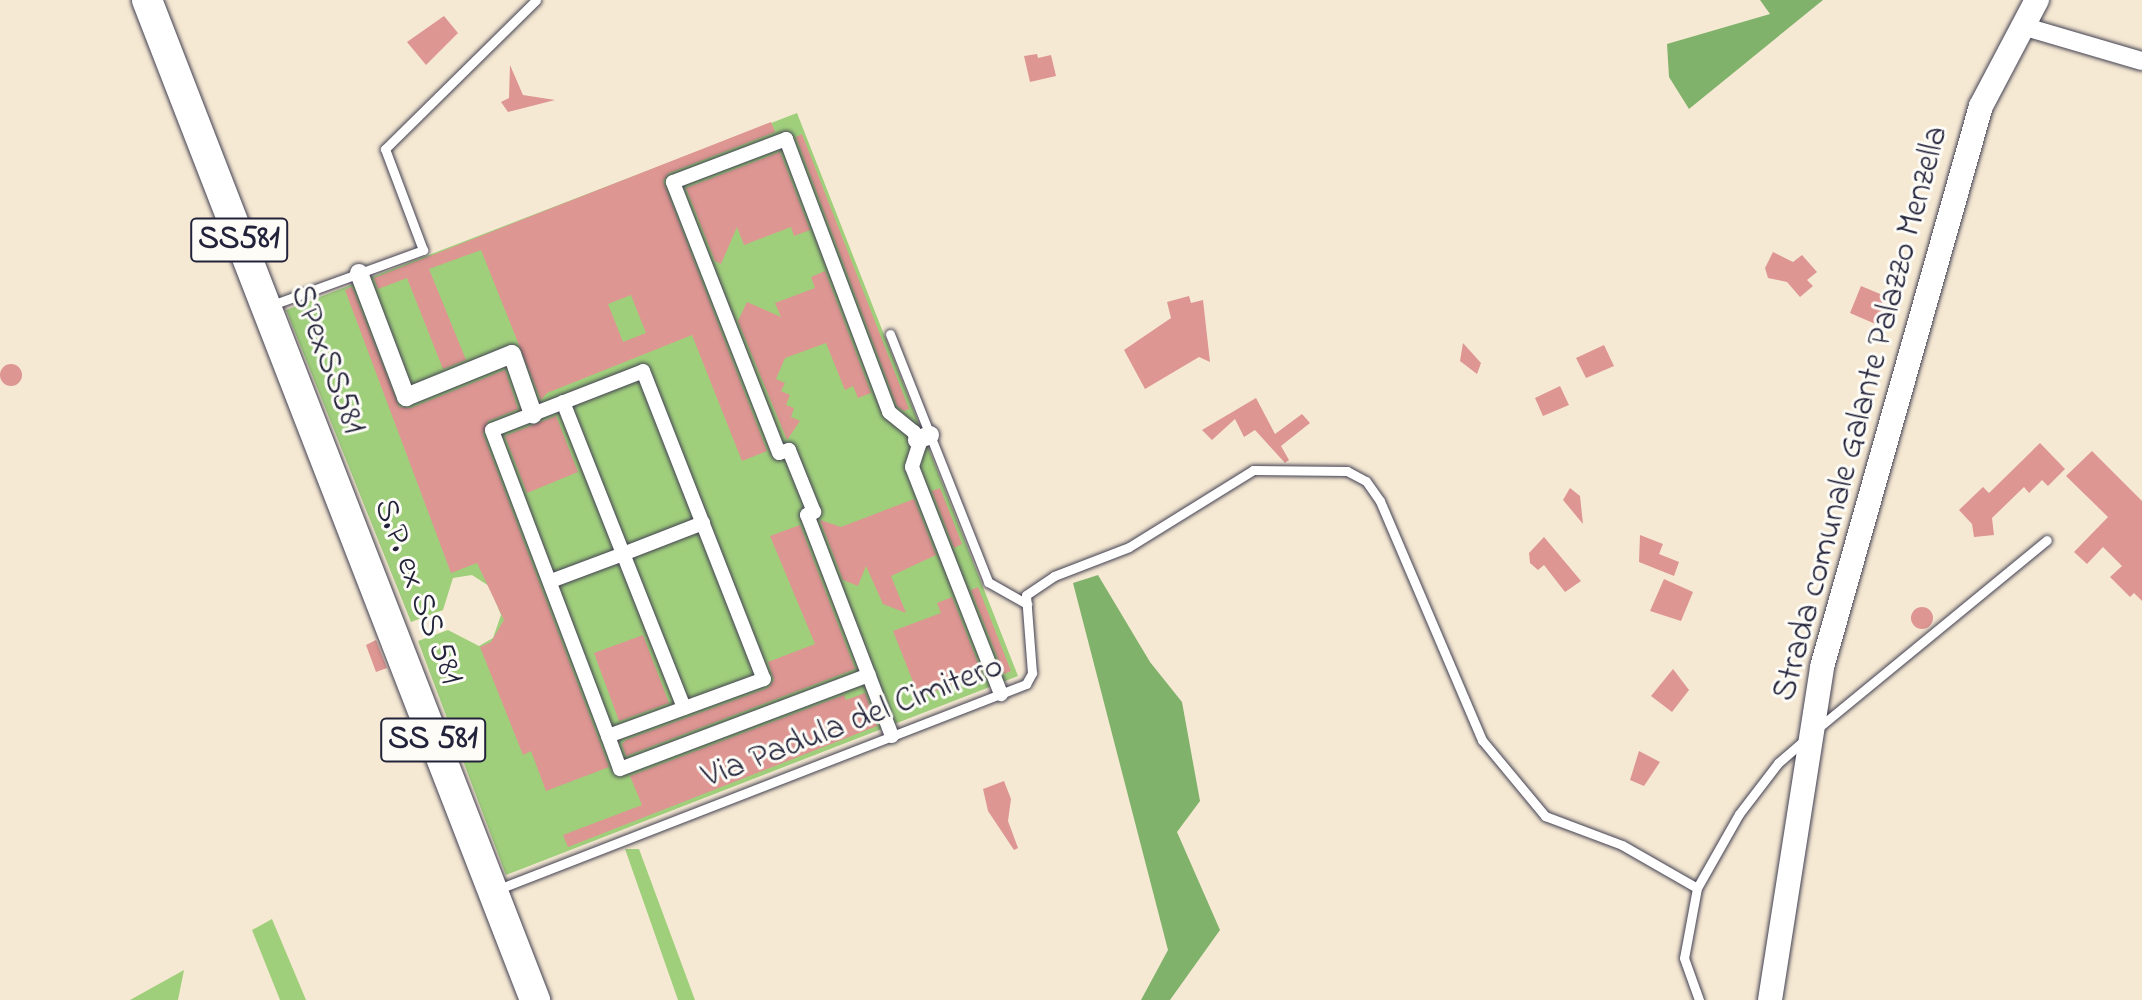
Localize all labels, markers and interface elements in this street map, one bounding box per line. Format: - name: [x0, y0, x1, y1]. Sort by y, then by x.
- street label: Strada comunale Galante Palazzo Menzella: [1765, 122, 1959, 706]
- road number: SS581: [189, 212, 289, 268]
- street label: SPexSS581: [279, 280, 373, 440]
- street label: S.P. ex SS 581: [363, 493, 471, 691]
- street label: Via Padula del Cimitero: [697, 647, 1009, 799]
- road number: SS 581: [379, 712, 487, 768]

